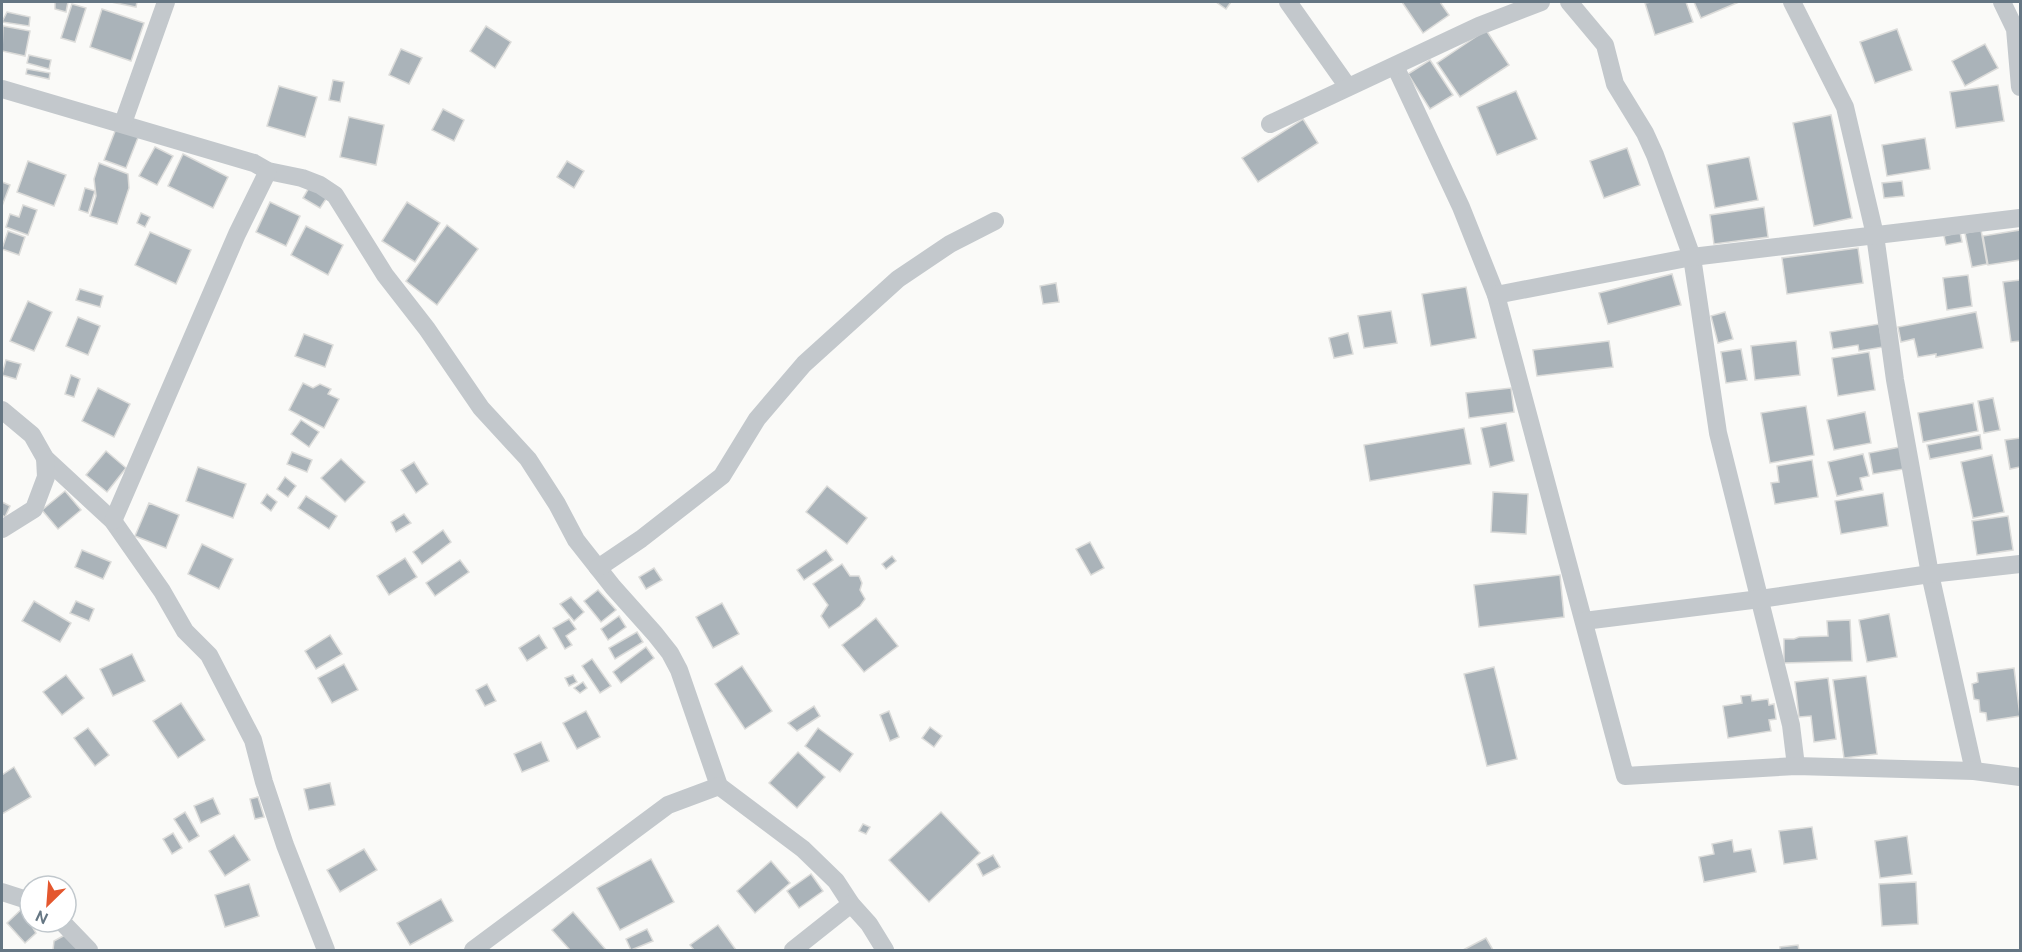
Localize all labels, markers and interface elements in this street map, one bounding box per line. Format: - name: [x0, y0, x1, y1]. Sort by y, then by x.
- north arrow: [18, 874, 78, 934]
- text: N: [32, 907, 51, 928]

